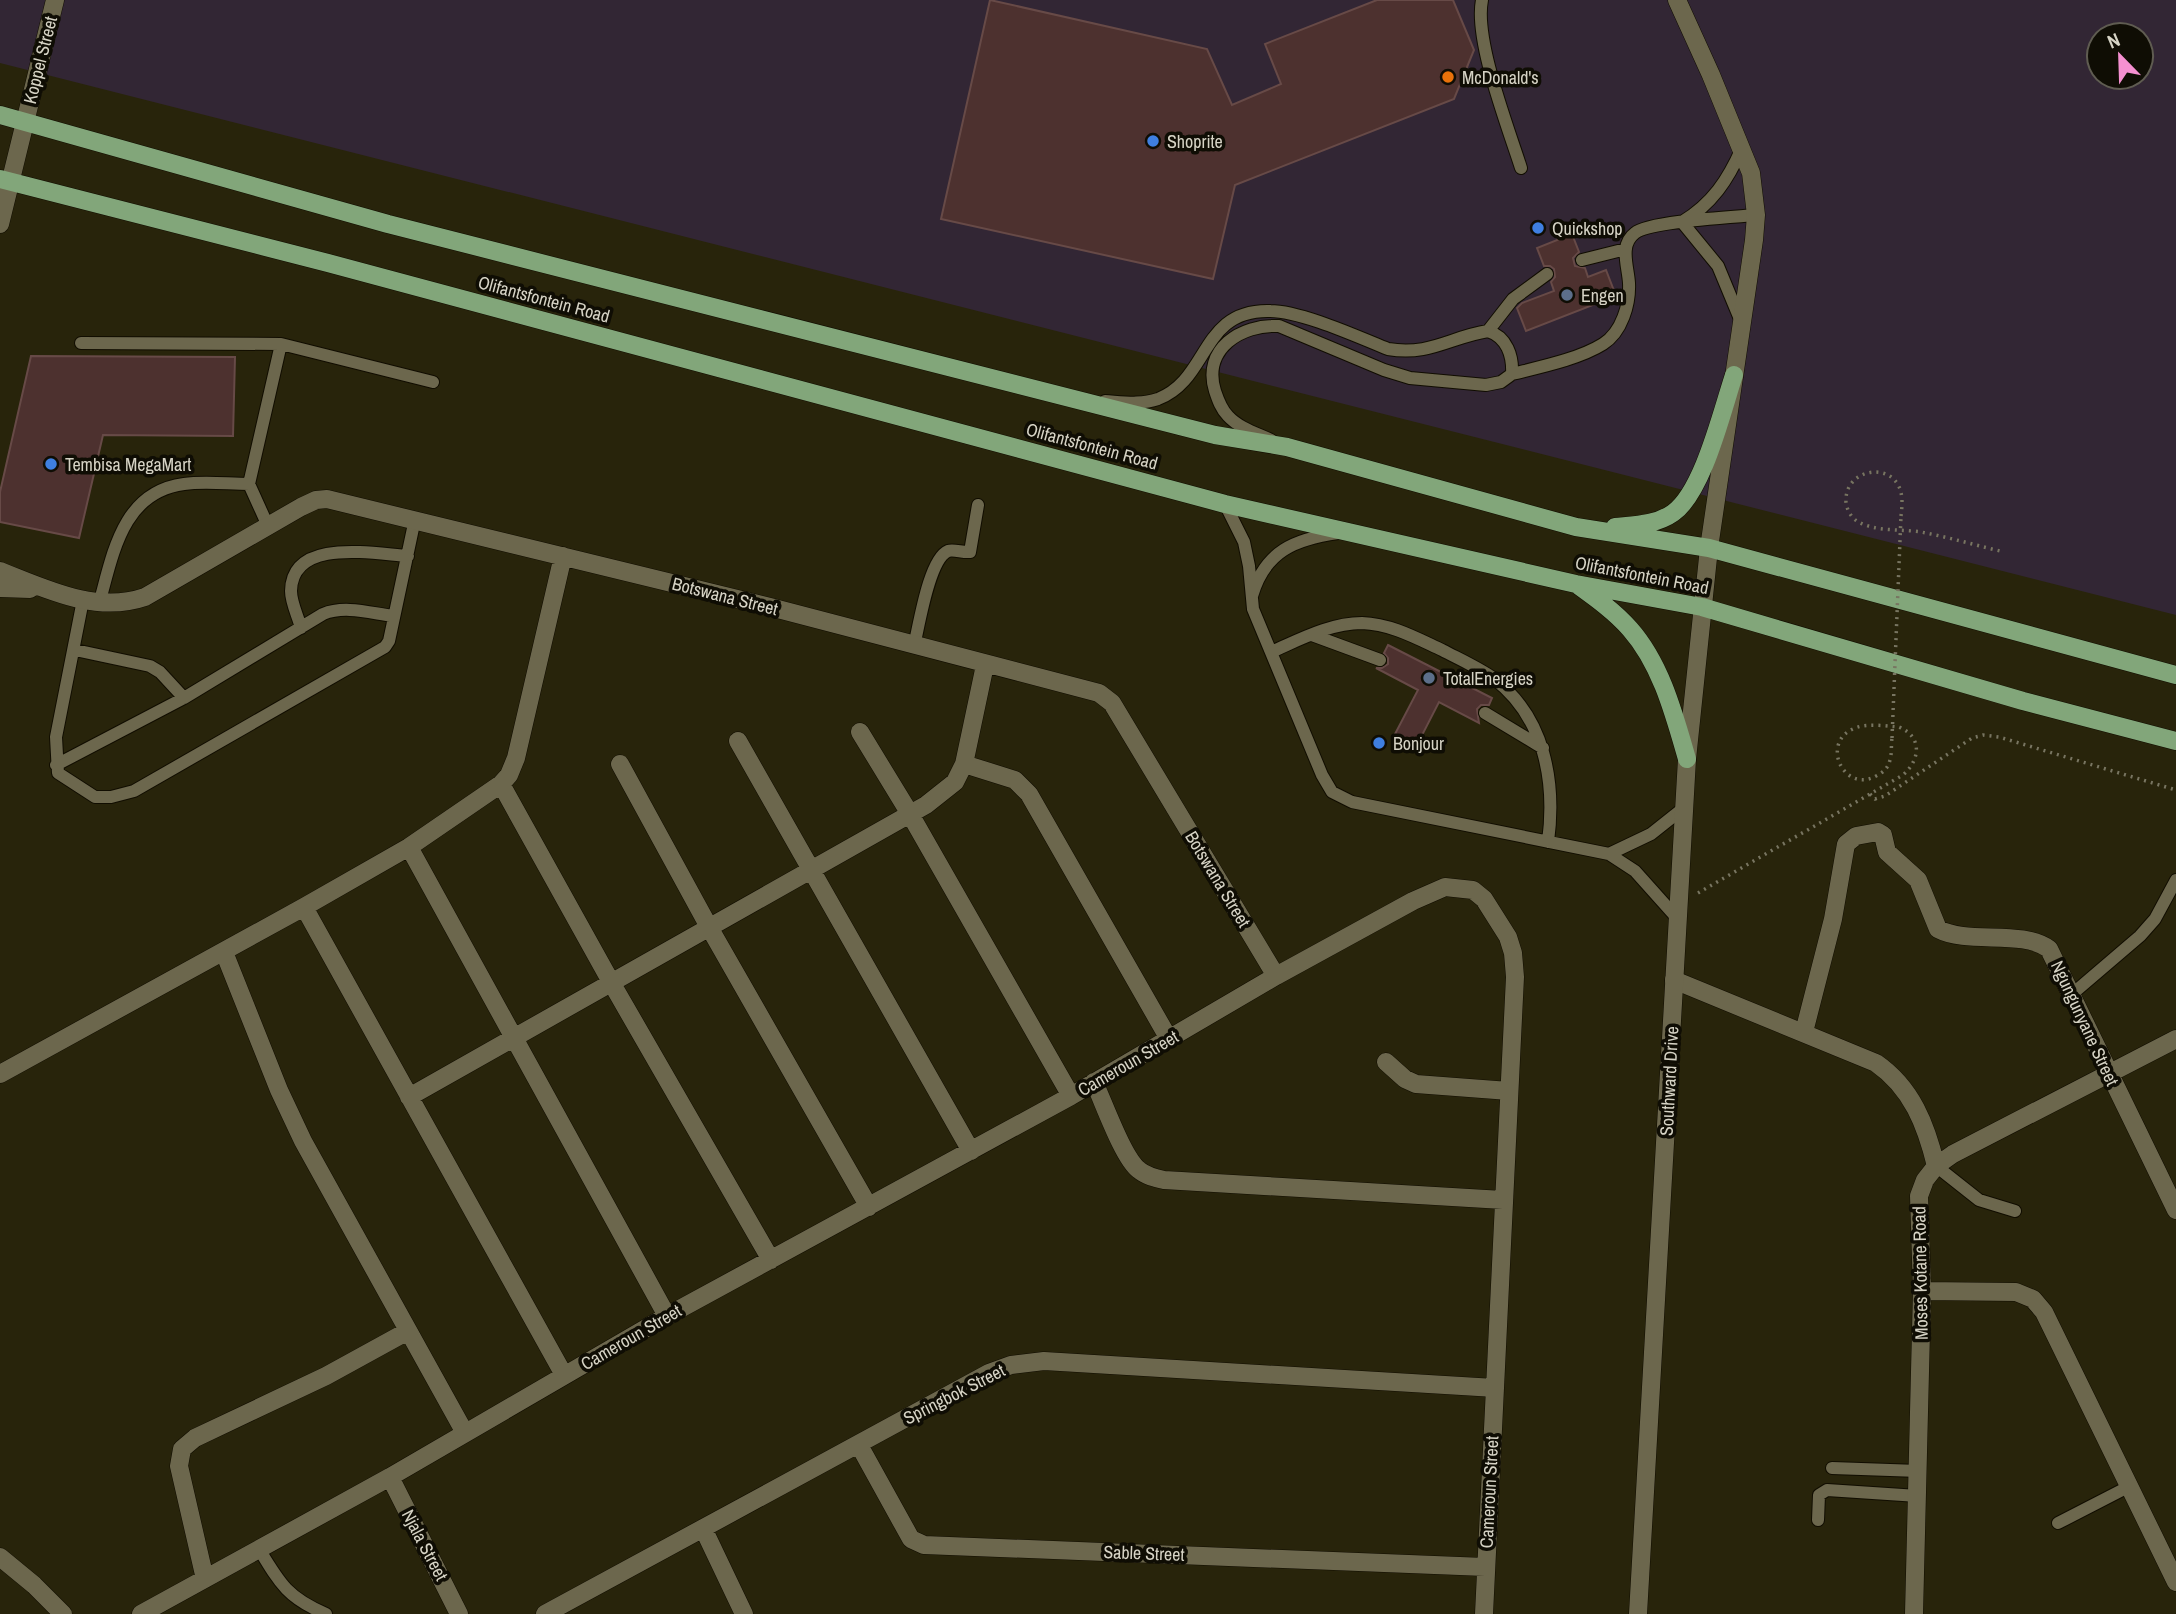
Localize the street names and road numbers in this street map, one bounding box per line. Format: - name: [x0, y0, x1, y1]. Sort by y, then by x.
- street label: Koppel Street: [17, 14, 63, 106]
- street label: Olifantsfontein Road: [475, 269, 613, 329]
- street label: Olifantsfontein Road: [1023, 416, 1161, 476]
- street label: Olifantsfontein Road: [1573, 550, 1711, 600]
- street label: Botswana Street: [669, 571, 781, 621]
- street label: Botswana Street: [1179, 826, 1257, 932]
- street label: Ngungunyane Street: [2045, 956, 2125, 1090]
- street label: Cameroun Street: [1073, 1024, 1183, 1102]
- street label: Southward Drive: [1654, 1025, 1684, 1137]
- street label: Moses Kotane Road: [1906, 1206, 1934, 1340]
- street label: Cameroun Street: [576, 1298, 686, 1376]
- street label: Springbok Street: [899, 1358, 1009, 1430]
- street label: Cameroun Street: [1474, 1435, 1504, 1549]
- street label: Njala Street: [396, 1505, 454, 1585]
- street label: Sable Street: [1103, 1539, 1185, 1567]

